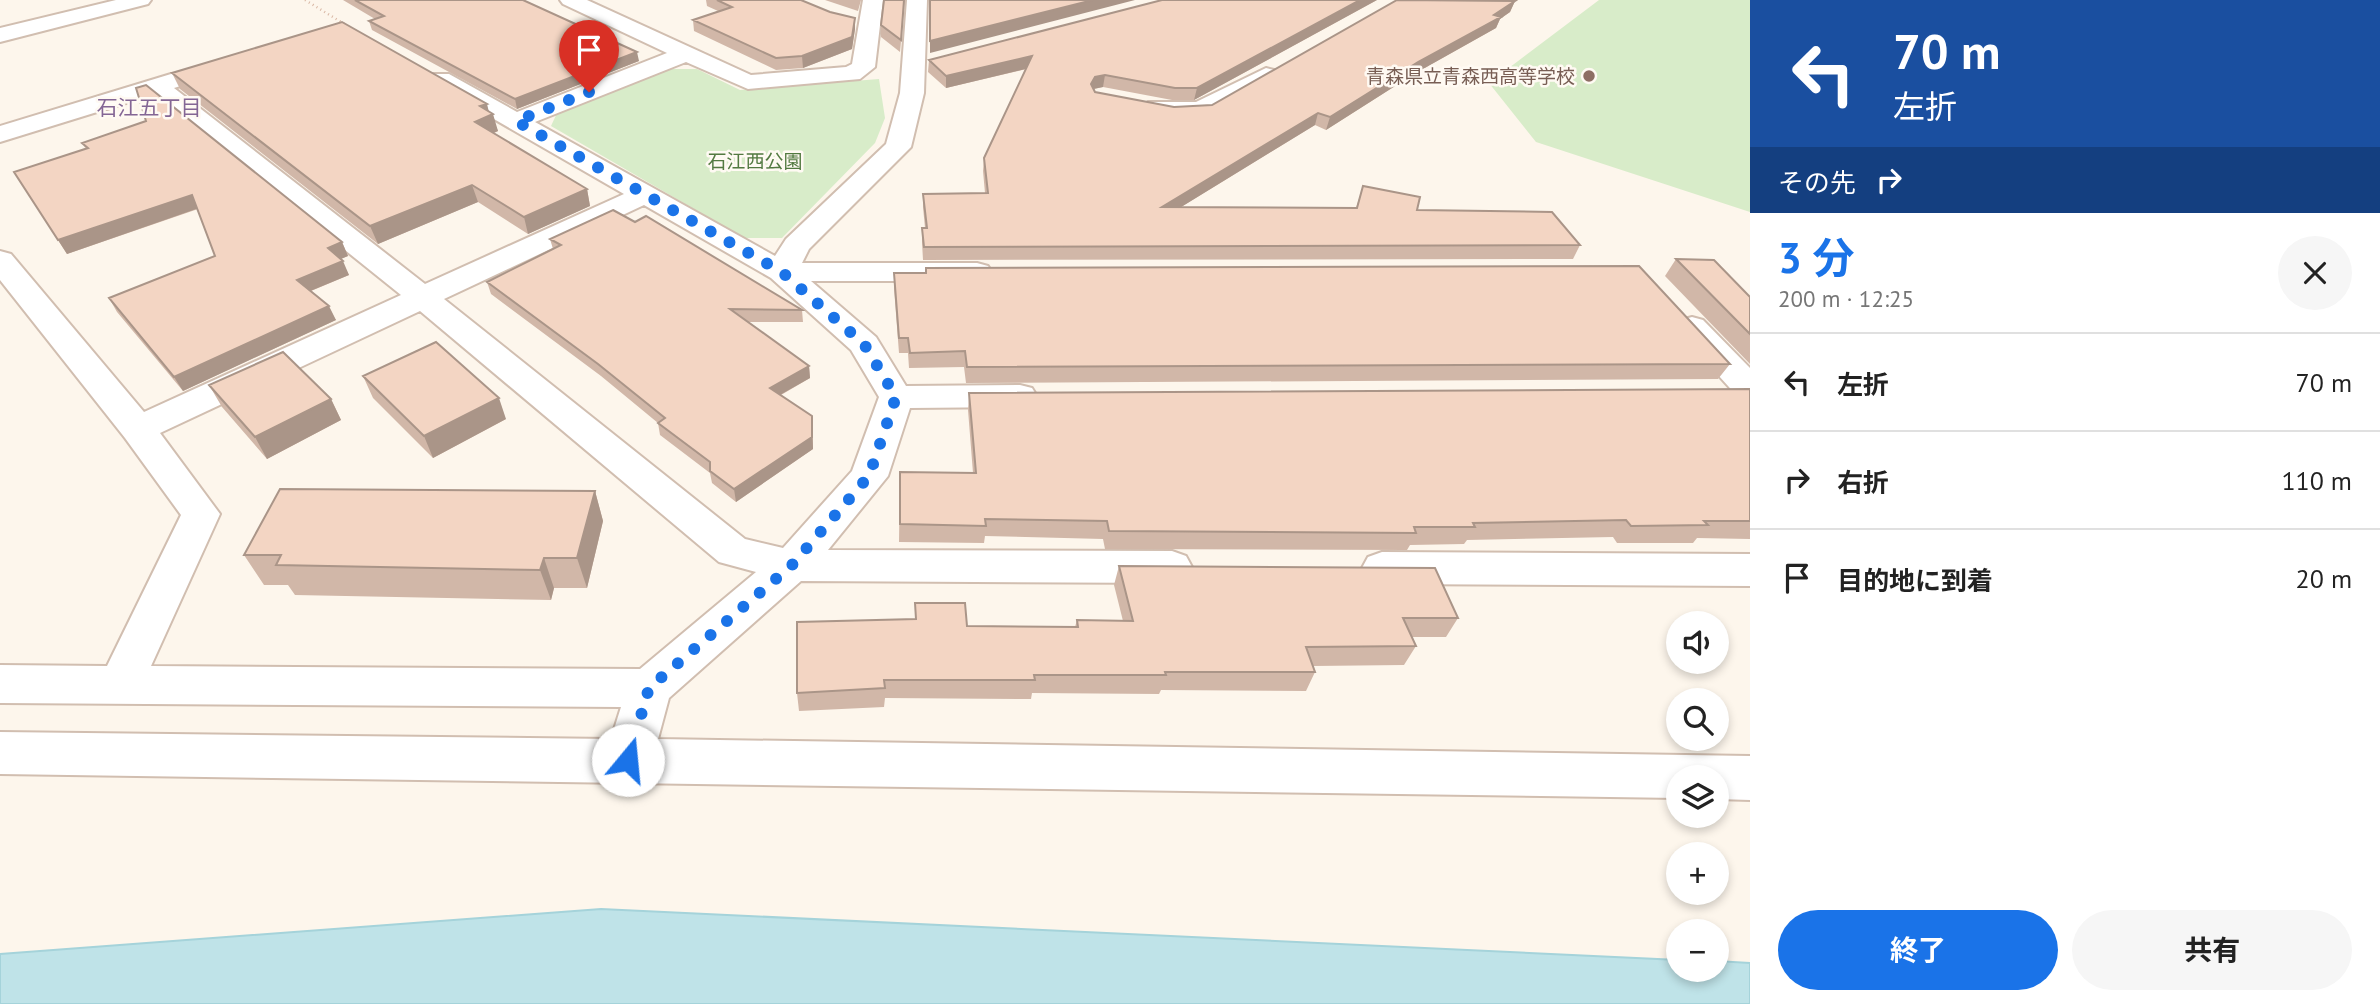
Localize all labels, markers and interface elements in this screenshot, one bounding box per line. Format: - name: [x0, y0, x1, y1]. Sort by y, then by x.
- text: 70 m: [1893, 19, 2000, 83]
- pin: [559, 20, 619, 92]
- icon: left: [1778, 28, 1869, 119]
- icon: arrive: [570, 31, 608, 69]
- place label: 青森県立青森西高等学校: [1366, 64, 1575, 88]
- marker: 青森県立青森西高等学校: [1581, 68, 1597, 84]
- text: 左折: [1893, 85, 1957, 127]
- district label: 石江五丁目: [97, 94, 202, 121]
- park label: 石江西公園: [707, 149, 803, 173]
- icon: right: [1870, 161, 1908, 199]
- text: その先: [1778, 166, 1856, 199]
- text: 3 分: [1778, 230, 1854, 285]
- button: close: [2278, 236, 2352, 310]
- text: 200 m · 12:25: [1778, 284, 1914, 313]
- icon: left: [1778, 363, 1816, 401]
- text: 70 m: [2296, 366, 2352, 399]
- text: 左折: [1837, 368, 1889, 401]
- icon: right: [1778, 461, 1816, 499]
- text: 110 m: [2281, 464, 2352, 497]
- text: 右折: [1837, 466, 1889, 499]
- icon: arrive: [1778, 559, 1816, 597]
- text: 20 m: [2296, 562, 2352, 595]
- text: 目的地に到着: [1837, 564, 1993, 597]
- map controls: [1666, 611, 1729, 982]
- button: sound: [1666, 611, 1729, 674]
- button: search: [1666, 688, 1729, 751]
- position arrow: [591, 723, 665, 797]
- button: layers: [1666, 765, 1729, 828]
- button: +: [1666, 842, 1729, 905]
- button: 終了: [1778, 910, 2058, 990]
- button: 共有: [2072, 910, 2352, 990]
- button: −: [1666, 919, 1729, 982]

